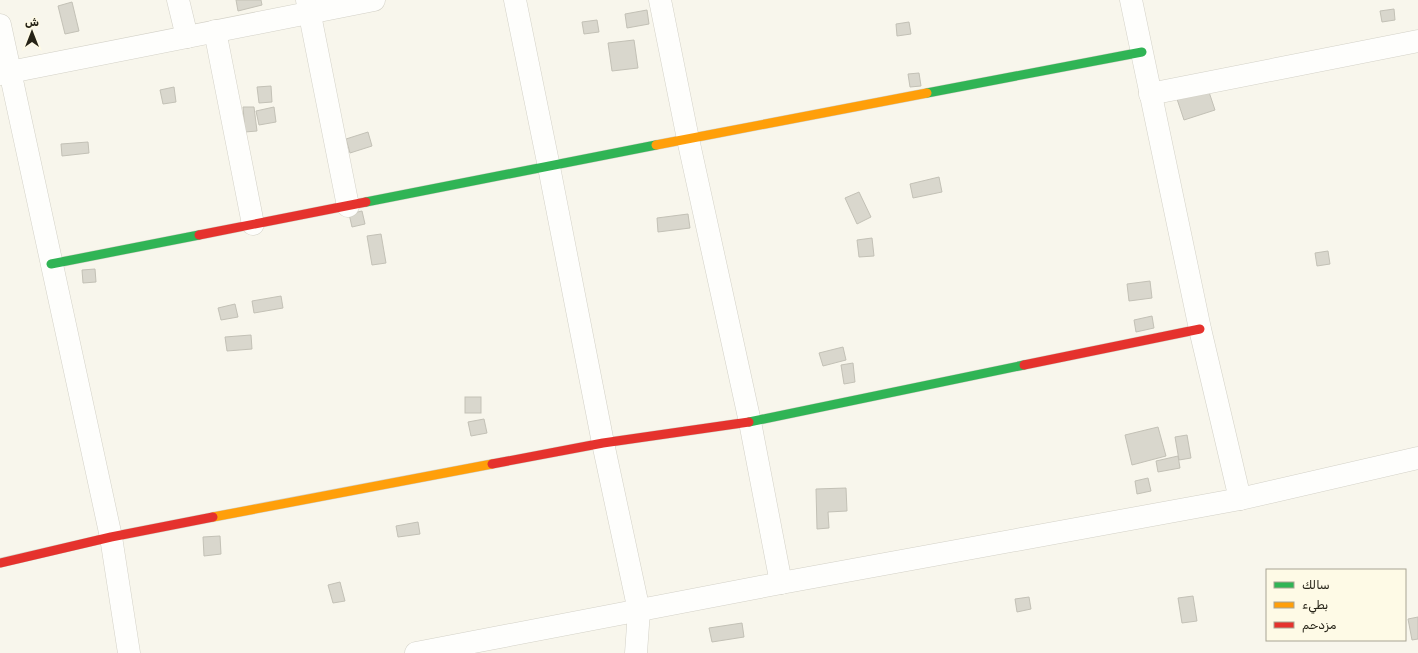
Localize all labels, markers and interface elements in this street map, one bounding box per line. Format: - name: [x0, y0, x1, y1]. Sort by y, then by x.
- north arrow: [12, 12, 52, 52]
- text: ش: [25, 16, 39, 29]
- legend: [1266, 569, 1406, 641]
- text: سالك: [1302, 578, 1330, 592]
- text: بطيء: [1302, 598, 1328, 614]
- text: مزدحم: [1302, 618, 1337, 633]

